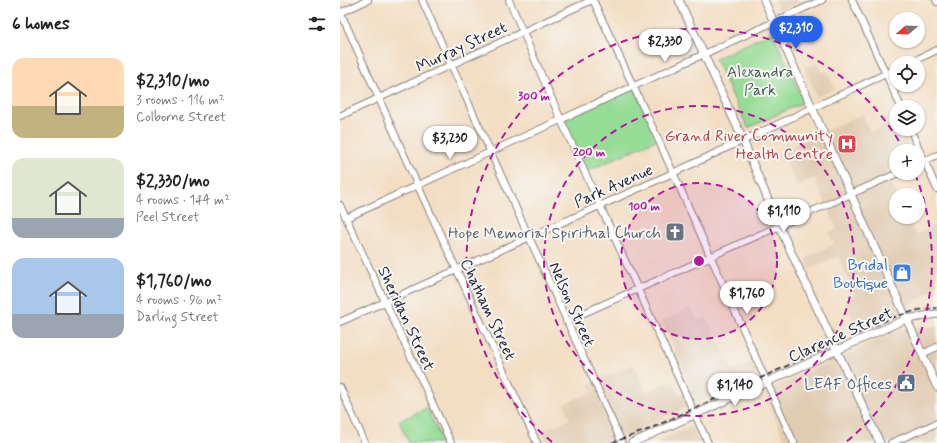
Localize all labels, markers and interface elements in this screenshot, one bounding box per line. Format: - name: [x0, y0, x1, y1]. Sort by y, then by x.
- north arrow: [889, 12, 925, 48]
- map controls: [889, 12, 925, 224]
- text: 6 homes: [12, 13, 70, 35]
- icon: filters: [306, 13, 328, 35]
- pin: $2,310: [763, 16, 829, 50]
- street label: Murray Street: [413, 17, 511, 78]
- text: $2,310: [779, 20, 813, 37]
- pin: $2,330: [632, 29, 698, 63]
- text: $2,330: [648, 33, 682, 50]
- button: locate: [889, 56, 925, 92]
- park label: Alexandra Park: [727, 62, 793, 101]
- text: $2,310/mo: [136, 70, 210, 92]
- icon: home: [44, 74, 92, 122]
- text: 300 m: [518, 89, 551, 105]
- text: 3 rooms · 116 m²: [136, 92, 225, 109]
- button: layers: [889, 100, 925, 136]
- text: Colborne Street: [136, 109, 226, 126]
- pin: $3,230: [417, 126, 483, 160]
- place label: Grand River Community Health Centre: [665, 126, 833, 165]
- text: $3,230: [432, 130, 468, 147]
- hospital icon: Grand River Community Health Centre: [836, 133, 858, 155]
- button: +: [889, 144, 925, 180]
- text: 200 m: [573, 145, 606, 161]
- street label: Park Avenue: [571, 160, 656, 213]
- text: $2,330/mo: [136, 170, 210, 192]
- icon: home: [44, 174, 92, 222]
- button: −: [889, 188, 925, 224]
- text: 4 rooms · 144 m²: [136, 192, 230, 209]
- text: 100 m: [628, 199, 661, 215]
- pin: $1,110: [751, 199, 817, 233]
- text: $1,110: [767, 203, 801, 220]
- text: Peel Street: [136, 209, 199, 226]
- church icon: Hope Memorial Spiritual Church: [664, 221, 686, 243]
- place label: Hope Memorial Spiritual Church: [448, 223, 661, 244]
- centre of rings: [692, 254, 706, 268]
- street label: Chatham Street: [455, 255, 520, 364]
- place label: Bridal Boutique: [833, 255, 888, 294]
- street label: Nelson Street: [544, 259, 600, 350]
- shop icon: Bridal Boutique: [891, 262, 913, 284]
- street label: Sheridan Street: [372, 263, 439, 375]
- text: $1,760/mo: [136, 270, 212, 292]
- icon: home: [44, 274, 92, 322]
- pin: $1,760: [714, 281, 780, 315]
- text: $1,760: [729, 285, 765, 302]
- text: 4 rooms · 96 m²: [136, 292, 222, 309]
- street label: Clarence Street: [785, 303, 896, 368]
- text: Darling Street: [136, 309, 219, 326]
- public building icon: LEAF Offices: [895, 372, 917, 394]
- pin: $1,140: [702, 373, 768, 407]
- place label: LEAF Offices: [804, 374, 892, 395]
- text: $1,140: [717, 377, 753, 394]

